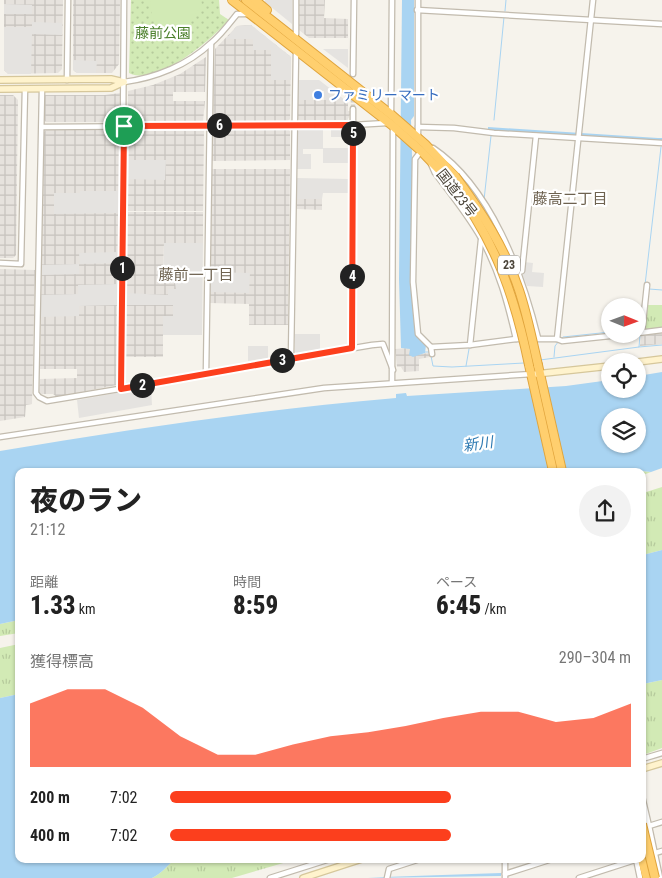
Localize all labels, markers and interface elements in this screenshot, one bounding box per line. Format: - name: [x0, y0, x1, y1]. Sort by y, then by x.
- park label: 藤前公園: [135, 25, 191, 41]
- place label: ファミリーマート: [328, 87, 440, 103]
- marker: ファミリーマート: [312, 89, 324, 101]
- pin: [103, 105, 145, 147]
- icon: arrive: [110, 112, 138, 140]
- pin: 6: [206, 112, 232, 138]
- text: 6: [216, 117, 223, 133]
- pin: 5: [340, 120, 366, 146]
- text: 5: [350, 125, 357, 141]
- street label: 国道23号: [434, 166, 480, 220]
- district label: 藤高二丁目: [532, 190, 608, 208]
- pin: 1: [110, 256, 134, 280]
- road number: 23: [498, 256, 520, 274]
- text: 1: [119, 260, 126, 276]
- pin: 4: [340, 264, 364, 288]
- district label: 藤前一丁目: [158, 266, 234, 284]
- text: 4: [349, 268, 356, 284]
- north arrow: [601, 298, 646, 342]
- map controls: [601, 298, 646, 453]
- pin: 3: [270, 348, 294, 372]
- text: 3: [279, 352, 286, 368]
- button: locate: [601, 353, 646, 398]
- pin: 2: [130, 372, 154, 398]
- text: 2: [139, 377, 146, 393]
- button: layers: [601, 408, 646, 453]
- water label: 新川: [462, 433, 496, 455]
- text: 夜のラン: [30, 484, 142, 517]
- button: share: [579, 485, 631, 537]
- text: 21:12: [30, 520, 65, 539]
- text: 距離: [30, 574, 58, 590]
- text: 時間: [233, 574, 261, 590]
- text: ペース: [436, 574, 477, 590]
- text: 1.33: [30, 591, 76, 620]
- text: 8:59: [233, 591, 278, 620]
- text: 6:45: [436, 591, 481, 620]
- text: km: [76, 601, 96, 617]
- text: /km: [481, 601, 506, 617]
- text: 290–304 m: [559, 648, 631, 667]
- text: 獲得標高: [30, 652, 94, 671]
- text: 200 m: [30, 788, 70, 807]
- text: 7:02: [110, 788, 137, 807]
- text: 400 m: [30, 826, 70, 845]
- text: 7:02: [110, 826, 137, 845]

